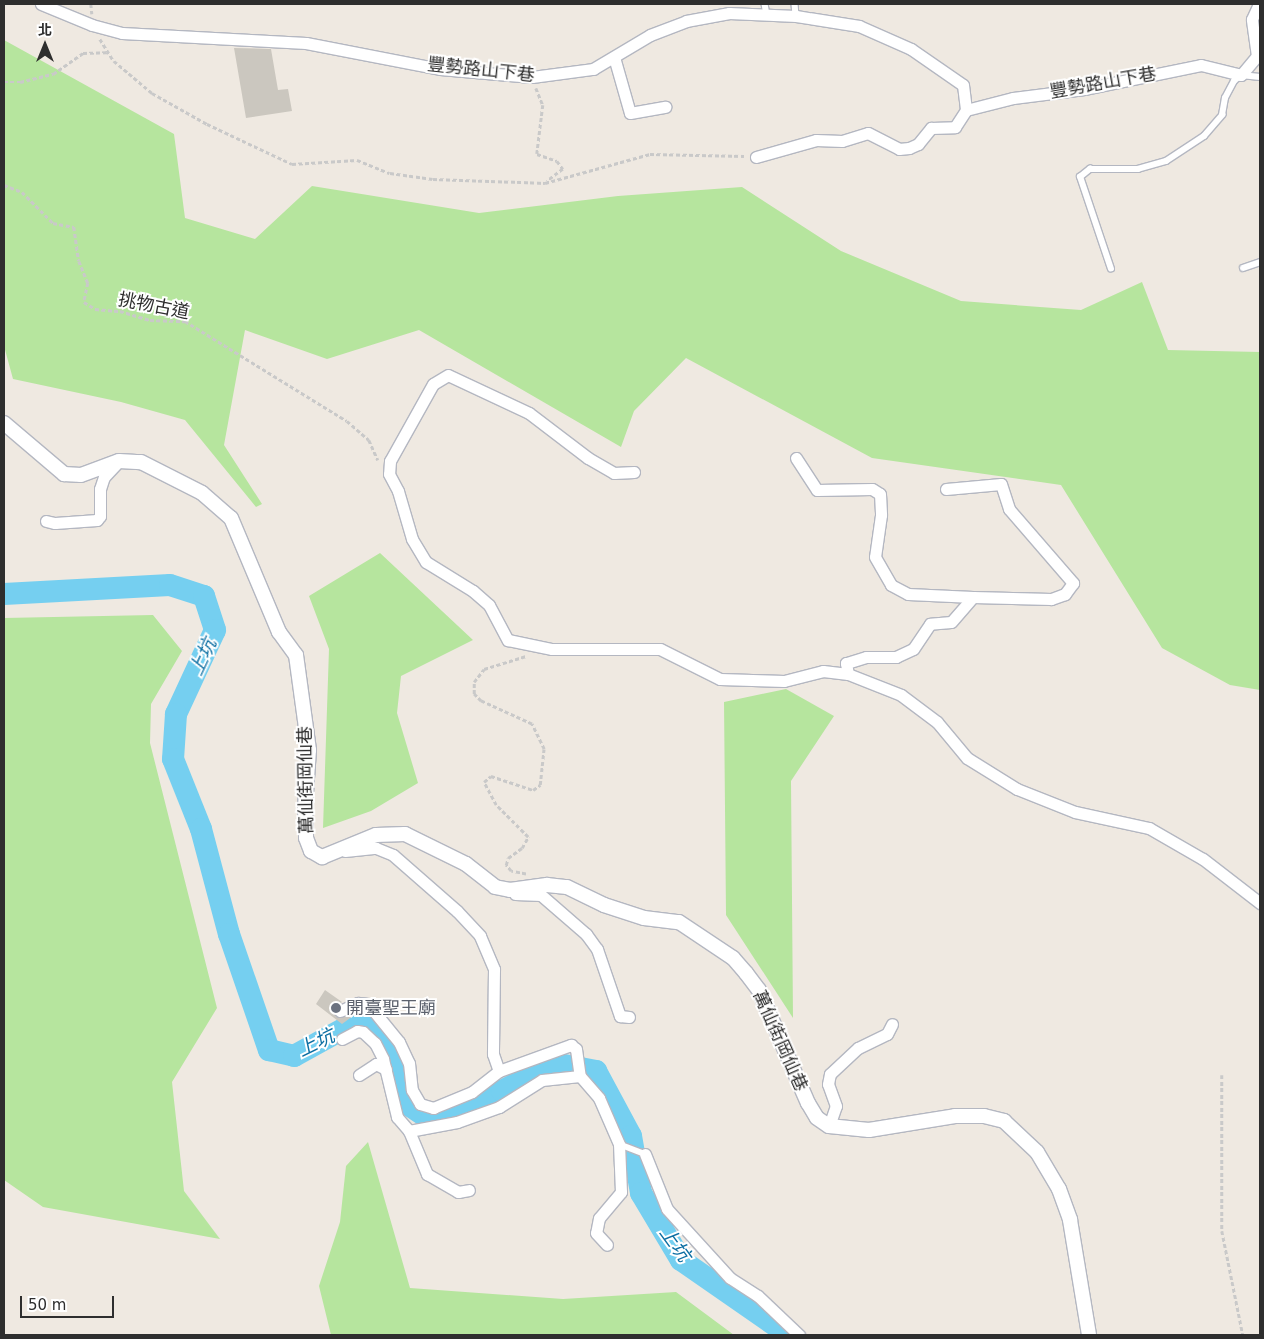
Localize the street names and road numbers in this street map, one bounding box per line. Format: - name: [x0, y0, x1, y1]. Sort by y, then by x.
- street label: 豐勢路山下巷: [426, 54, 536, 86]
- street label: 豐勢路山下巷: [1048, 63, 1158, 103]
- street label: 挑物古道: [117, 289, 191, 323]
- street label: 萬仙街岡仙巷: [294, 726, 318, 834]
- street label: 萬仙街岡仙巷: [748, 987, 812, 1095]

